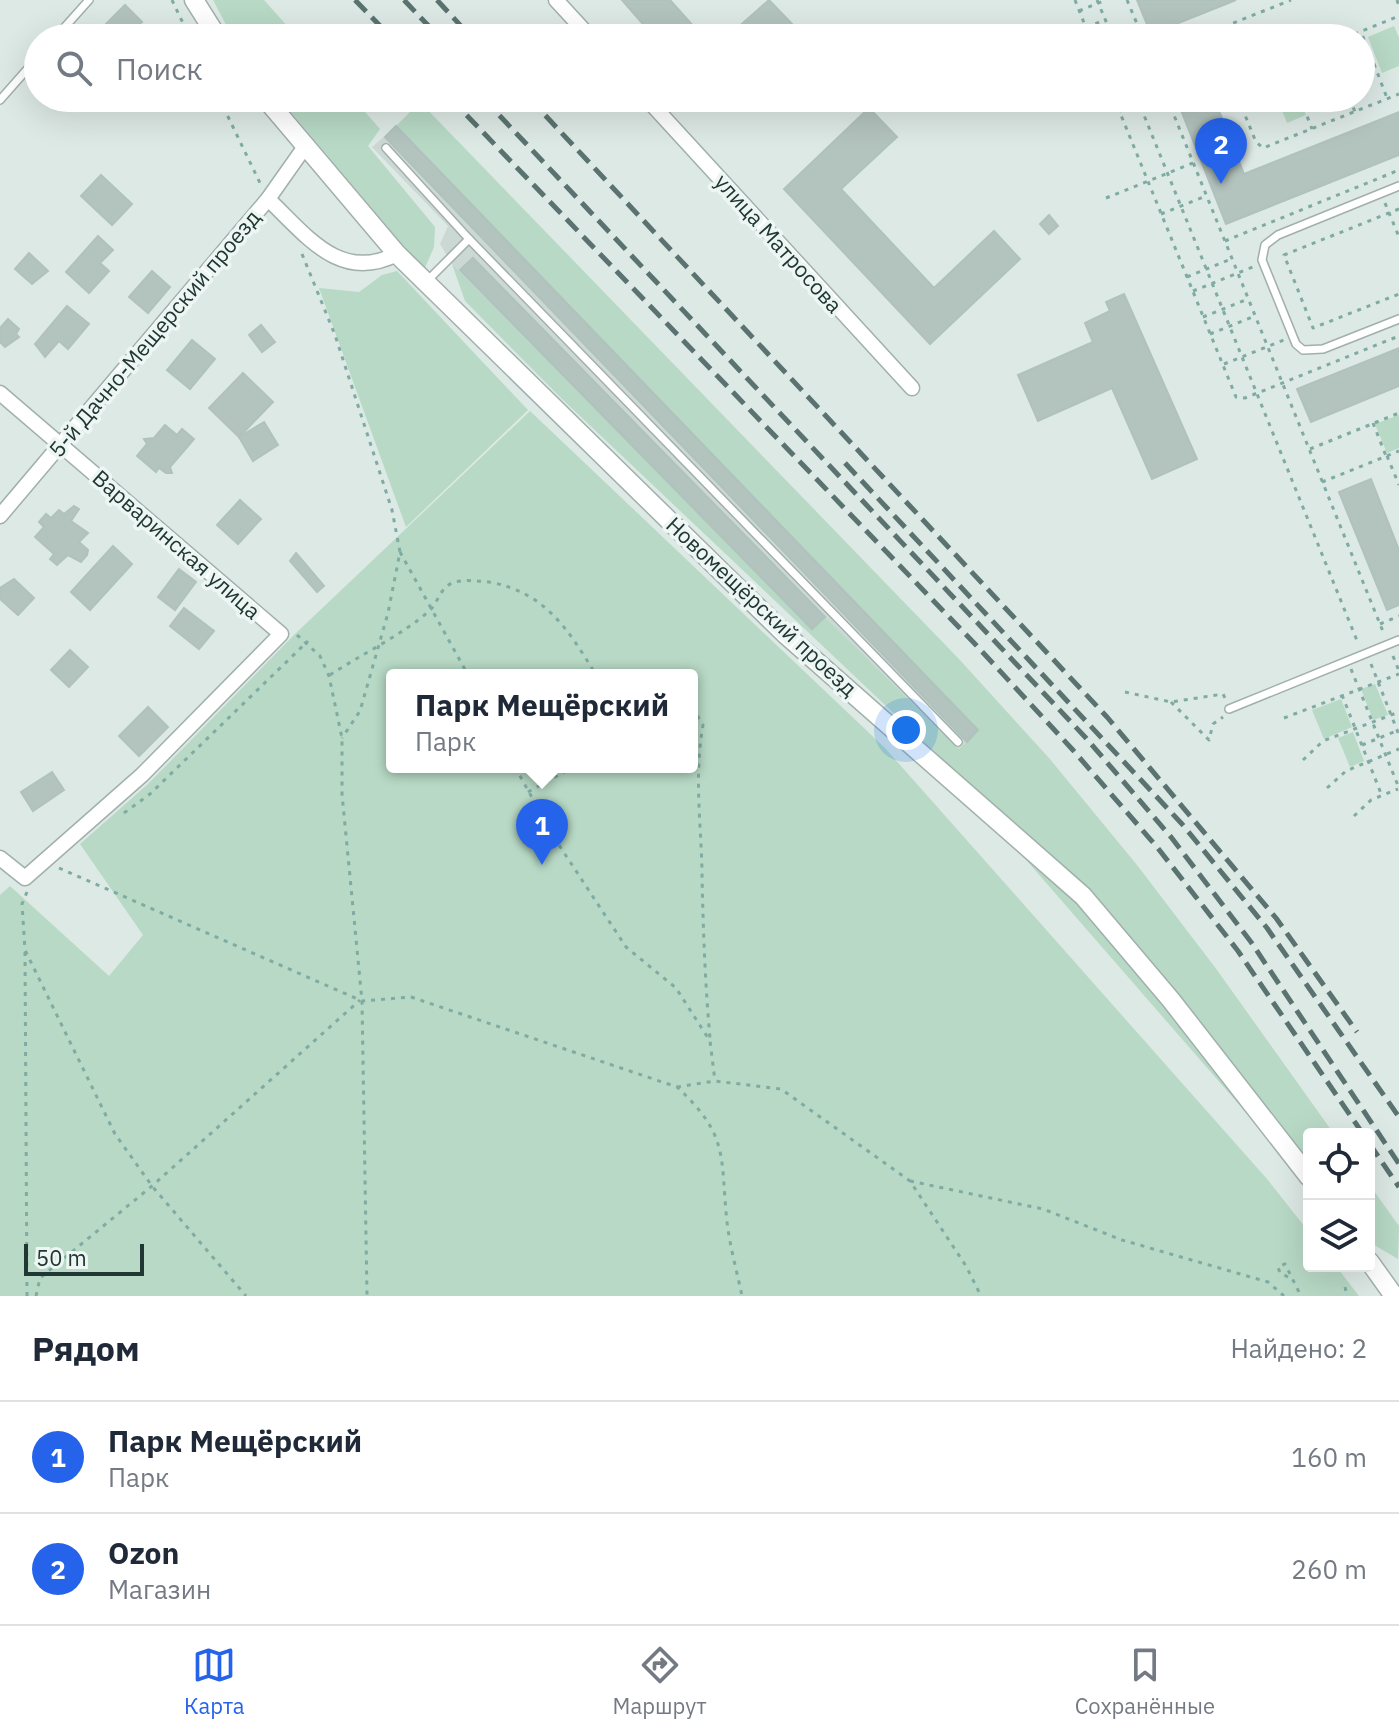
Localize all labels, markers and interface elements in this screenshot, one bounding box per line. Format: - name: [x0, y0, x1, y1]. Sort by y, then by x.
- search box: [24, 24, 1375, 112]
- icon: search: [52, 46, 96, 90]
- text: Поиск: [116, 49, 203, 88]
- pin: 2: [1195, 118, 1247, 184]
- street label: улица Матросова: [709, 167, 849, 319]
- street label: 5-й Дачно-Мещерский проезд: [42, 203, 266, 463]
- street label: Варваринская улица: [87, 463, 267, 625]
- street label: Новомещёрский проезд: [660, 510, 864, 702]
- popup: [386, 669, 698, 773]
- text: Парк Мещёрский: [415, 685, 669, 724]
- your location: [886, 710, 926, 750]
- text: Парк: [415, 724, 476, 758]
- pin: 1: [516, 799, 568, 865]
- map controls: [1303, 1128, 1375, 1272]
- button: locate: [1303, 1128, 1375, 1200]
- button: layers: [1303, 1200, 1375, 1272]
- scale bar: [24, 1240, 144, 1276]
- text: 50 m: [36, 1243, 87, 1272]
- text: Рядом: [32, 1326, 140, 1370]
- text: Найдено: 2: [1230, 1331, 1367, 1365]
- text: Парк Мещёрский: [108, 1421, 362, 1460]
- text: 1: [50, 1440, 66, 1474]
- text: 160 m: [1291, 1440, 1367, 1474]
- text: Парк: [108, 1460, 169, 1494]
- text: Ozon: [108, 1533, 179, 1572]
- text: 2: [50, 1552, 66, 1586]
- text: 260 m: [1291, 1552, 1367, 1586]
- text: Магазин: [108, 1572, 211, 1606]
- tab: Карта: [184, 1643, 245, 1720]
- tab: Маршрут: [613, 1643, 707, 1720]
- tab: Сохранённые: [1075, 1643, 1215, 1720]

